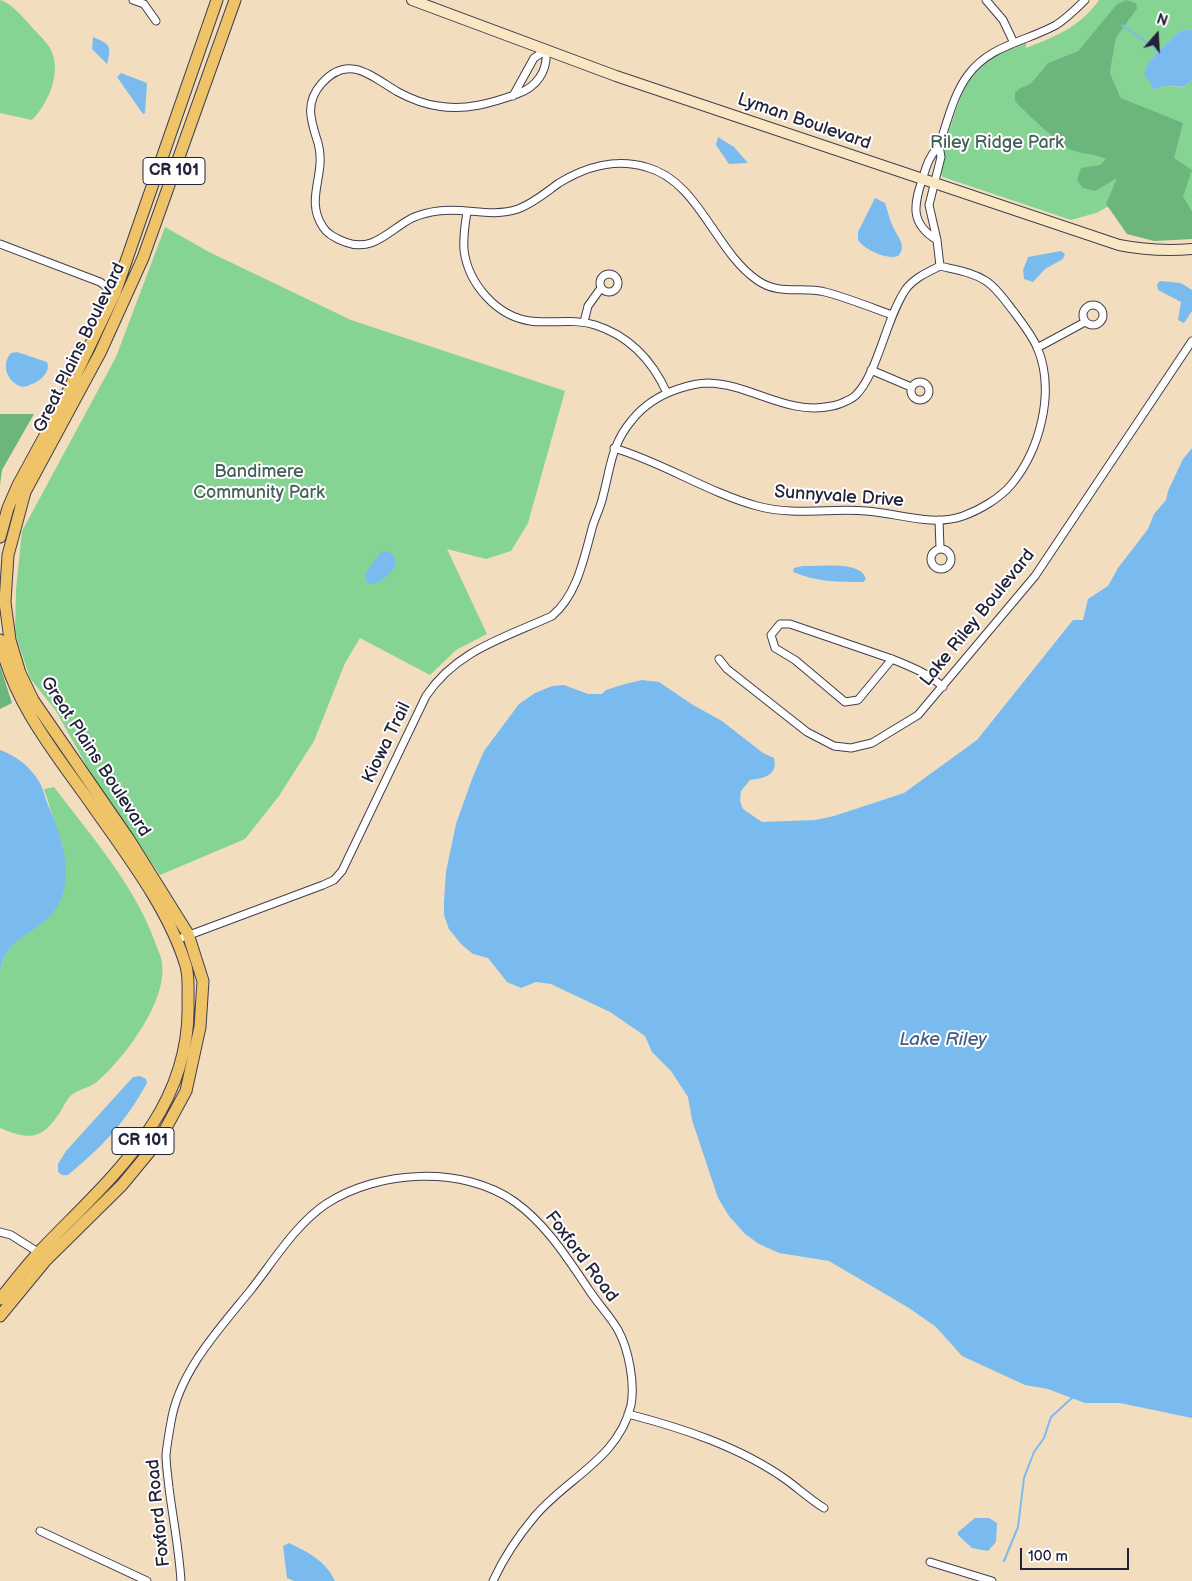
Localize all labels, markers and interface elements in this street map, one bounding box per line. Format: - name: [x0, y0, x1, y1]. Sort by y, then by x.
- north arrow: [1132, 10, 1182, 60]
- text: N: [1154, 11, 1170, 30]
- street label: Lyman Boulevard: [734, 89, 874, 155]
- park label: Riley Ridge Park: [930, 132, 1064, 154]
- road number: CR 101: [143, 158, 205, 185]
- street label: Great Plains Boulevard: [29, 260, 131, 436]
- park label: Bandimere Community Park: [193, 461, 325, 504]
- street label: Sunnyvale Drive: [773, 482, 905, 512]
- street label: Lake Riley Boulevard: [916, 545, 1040, 691]
- street label: Great Plains Boulevard: [35, 673, 155, 841]
- street label: Kiowa Trail: [358, 699, 416, 787]
- water label: Lake Riley: [899, 1029, 987, 1051]
- road number: CR 101: [112, 1128, 174, 1154]
- street label: Foxford Road: [540, 1207, 622, 1307]
- street label: Foxford Road: [143, 1458, 175, 1568]
- scale bar: [1022, 1538, 1131, 1570]
- text: 100 m: [1028, 1547, 1068, 1566]

